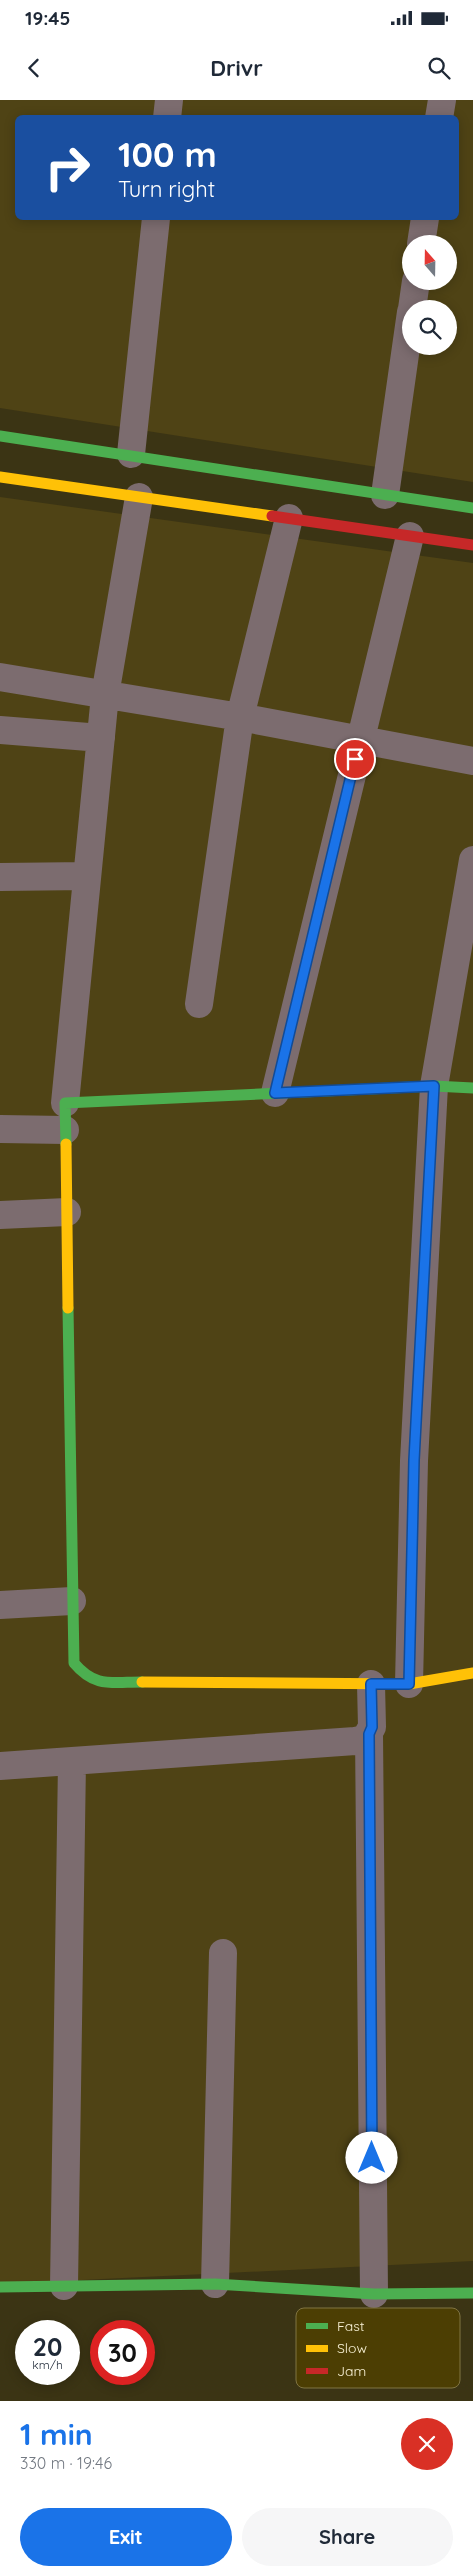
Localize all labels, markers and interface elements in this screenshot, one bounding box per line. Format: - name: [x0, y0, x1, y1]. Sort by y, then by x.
- text: 19:45: [25, 6, 71, 30]
- icon: back: [20, 54, 48, 82]
- text: Drivr: [210, 54, 263, 82]
- icon: search: [425, 54, 453, 82]
- text: 100 m: [118, 132, 217, 176]
- icon: right: [35, 135, 100, 200]
- text: Turn right: [118, 175, 215, 203]
- north arrow: [402, 235, 458, 290]
- map controls: [402, 235, 457, 355]
- button: search: [402, 300, 457, 355]
- pin: [334, 738, 376, 780]
- icon: arrive: [341, 745, 369, 773]
- position arrow: [345, 2131, 397, 2183]
- legend: [296, 2308, 460, 2388]
- text: Fast: [337, 2317, 365, 2335]
- speed limit sign: 30: [90, 2320, 155, 2385]
- text: 20: [33, 2331, 62, 2362]
- text: Slow: [337, 2339, 367, 2357]
- text: km/h: [32, 2357, 63, 2372]
- text: Jam: [337, 2362, 366, 2380]
- text: 1 min: [20, 2415, 93, 2453]
- button: close: [401, 2418, 453, 2470]
- text: 330 m · 19:46: [20, 2453, 112, 2473]
- button: Exit: [20, 2508, 232, 2566]
- button: Share: [242, 2508, 453, 2566]

